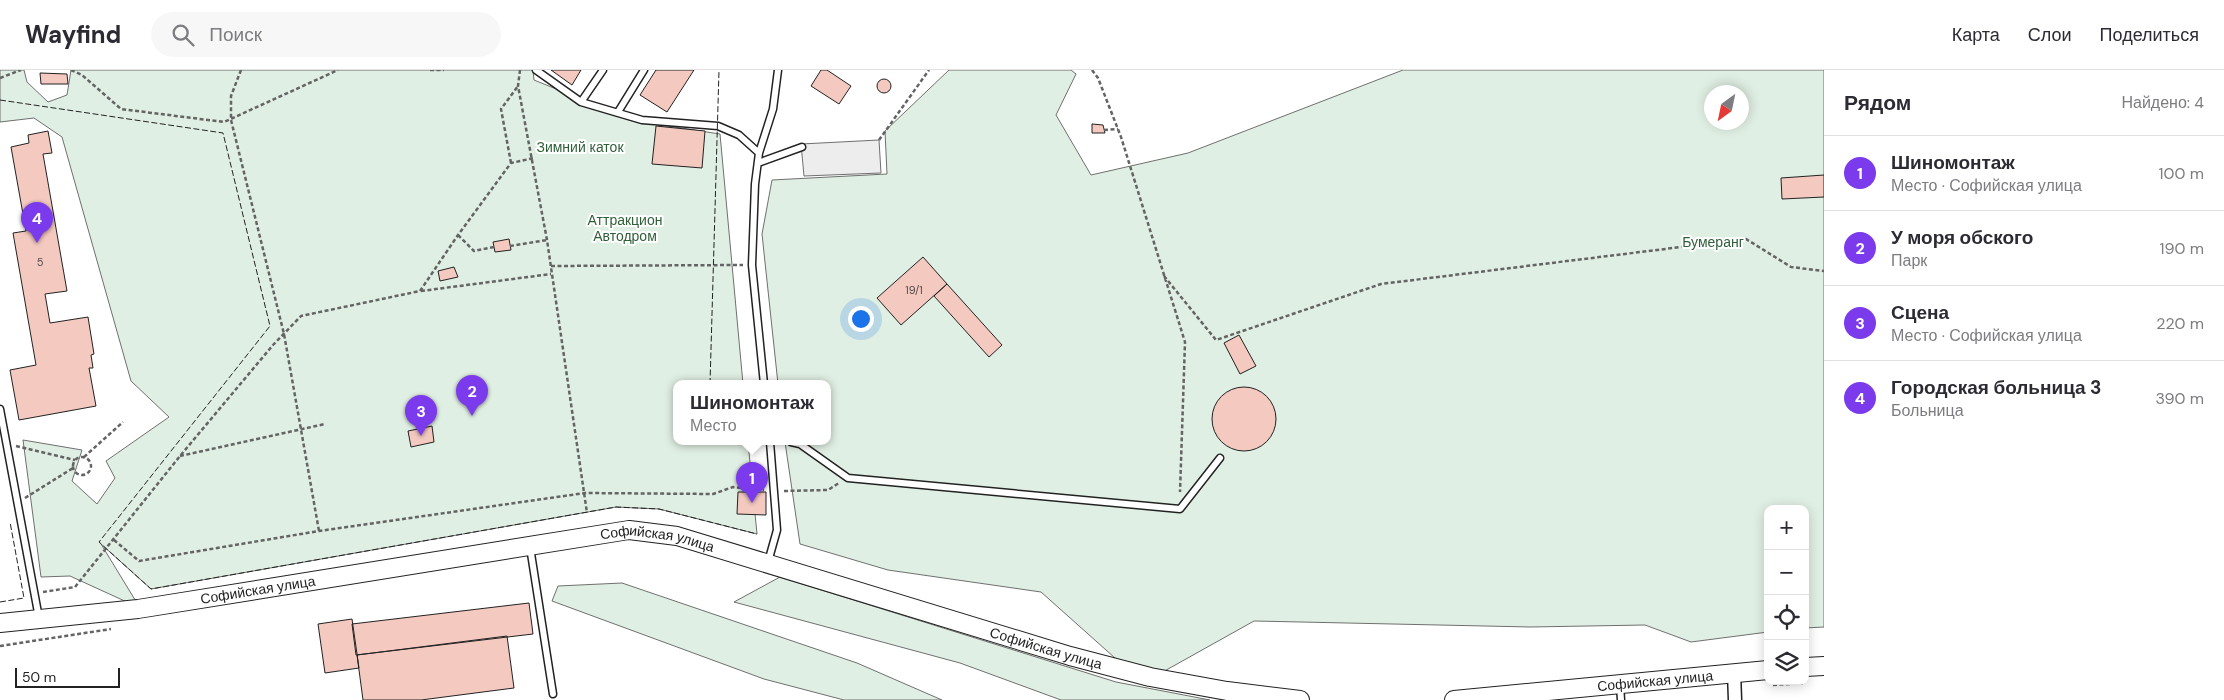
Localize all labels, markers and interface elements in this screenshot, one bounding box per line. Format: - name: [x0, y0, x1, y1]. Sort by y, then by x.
- search box: [151, 12, 501, 57]
- text: Wayfind: [25, 19, 121, 50]
- icon: search: [169, 21, 197, 49]
- text: Поиск: [209, 22, 262, 47]
- text: Карта: [1952, 23, 2000, 47]
- text: Слои: [2028, 23, 2072, 47]
- text: Поделиться: [2100, 23, 2199, 47]
- north arrow: [1704, 85, 1749, 130]
- text: Рядом: [1844, 89, 1911, 117]
- text: Найдено: 4: [2121, 92, 2204, 113]
- park label: Зимний каток: [536, 138, 624, 156]
- text: Шиномонтаж: [1891, 150, 2015, 175]
- text: 1: [1857, 163, 1863, 184]
- text: 100 m: [2159, 163, 2204, 184]
- text: Место · Софийская улица: [1891, 175, 2082, 196]
- pin: 4: [21, 202, 53, 243]
- park label: Аттракцион Автодром: [588, 211, 662, 245]
- text: У моря обского: [1891, 225, 2033, 250]
- park label: Бумеранг: [1682, 233, 1744, 251]
- text: 2: [1855, 238, 1865, 259]
- text: 190 m: [2160, 238, 2204, 259]
- text: Парк: [1891, 250, 1927, 271]
- house number: 5: [37, 255, 44, 269]
- house number: 19/1: [905, 283, 923, 297]
- text: Сцена: [1891, 300, 1949, 325]
- your location: [848, 306, 874, 332]
- text: 3: [1855, 313, 1865, 334]
- text: 220 m: [2156, 313, 2204, 334]
- text: Место · Софийская улица: [1891, 325, 2082, 346]
- pin: 2: [456, 375, 488, 416]
- text: Городская больница 3: [1891, 375, 2102, 400]
- popup: [673, 380, 831, 445]
- text: 4: [1855, 388, 1865, 409]
- text: 390 m: [2156, 388, 2204, 409]
- text: Шиномонтаж: [690, 390, 814, 415]
- pin: 3: [405, 395, 437, 436]
- text: Больница: [1891, 400, 1964, 421]
- text: Место: [690, 415, 737, 436]
- pin: 1: [736, 462, 768, 503]
- map controls: [1764, 505, 1809, 685]
- button: +: [1764, 505, 1809, 550]
- street label: Софийская улица: [599, 521, 717, 556]
- button: −: [1764, 550, 1809, 595]
- street label: Софийская улица: [199, 572, 317, 608]
- button: locate: [1764, 595, 1809, 640]
- street label: Софийская улица: [988, 623, 1104, 673]
- button: layers: [1764, 640, 1809, 685]
- scale bar: [15, 665, 120, 688]
- street label: Софийская улица: [1596, 666, 1714, 695]
- text: 50 m: [22, 668, 56, 686]

